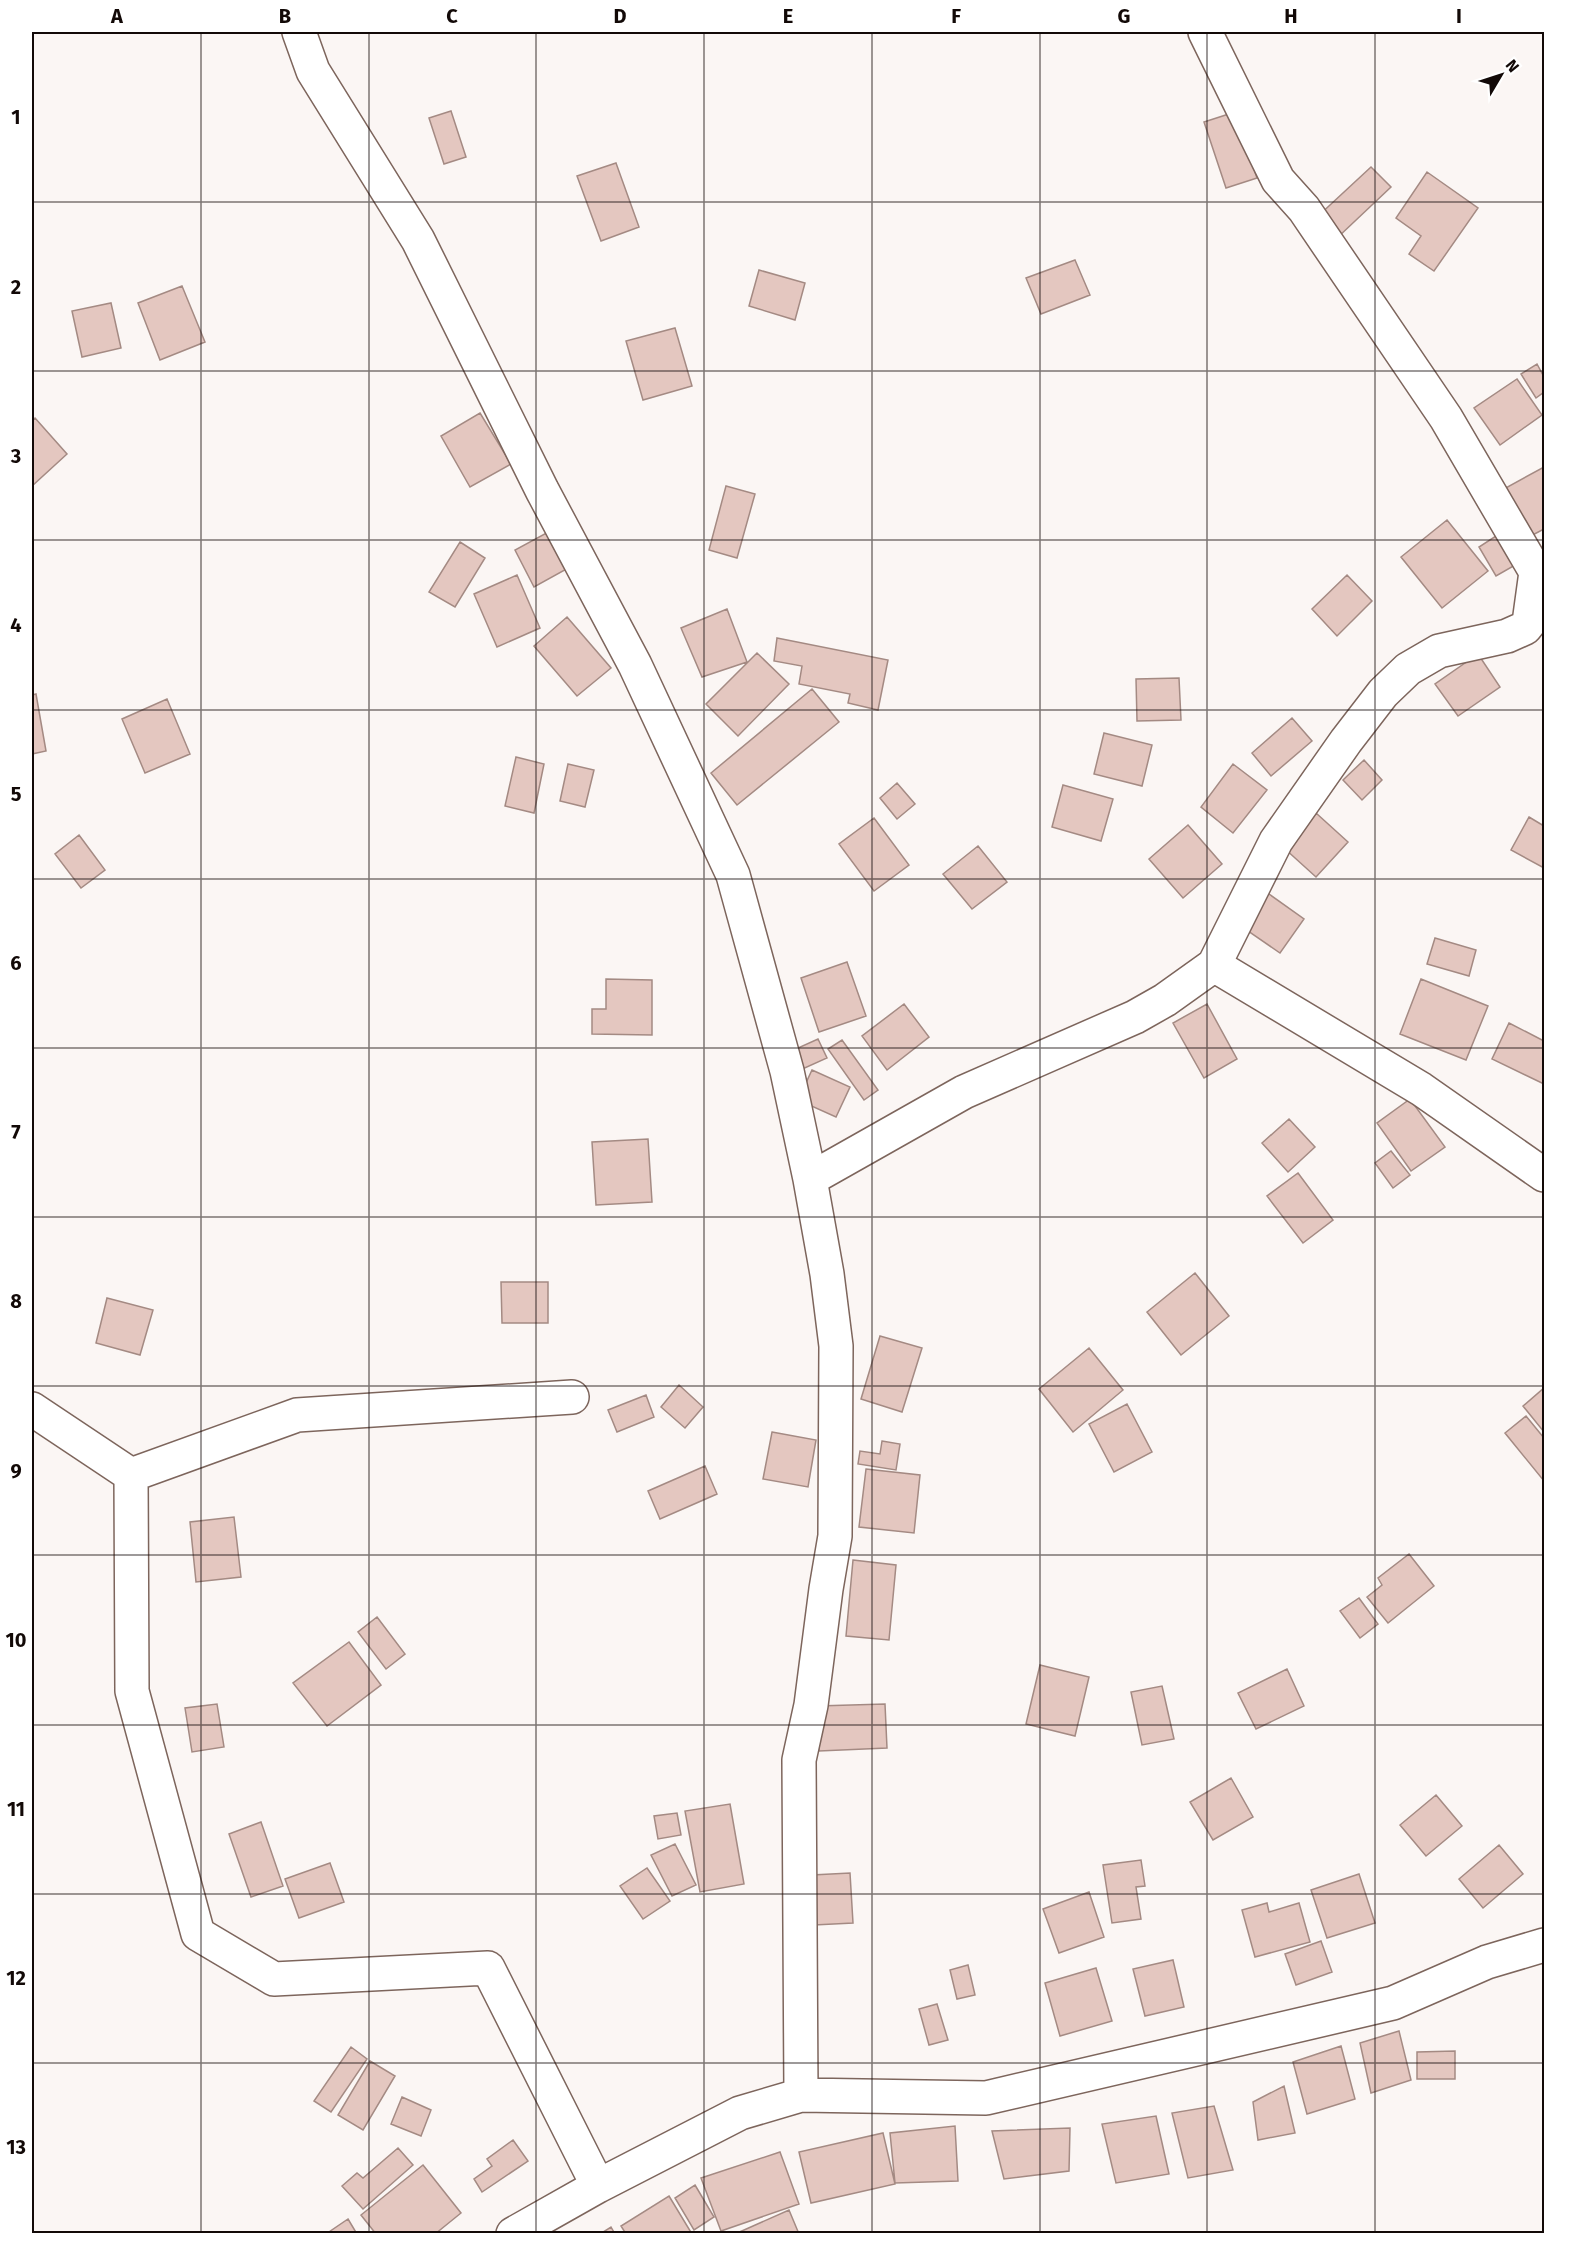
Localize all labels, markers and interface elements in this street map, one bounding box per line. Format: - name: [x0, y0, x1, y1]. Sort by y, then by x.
- text: A: [110, 4, 124, 28]
- text: B: [279, 4, 291, 28]
- text: C: [446, 4, 458, 28]
- text: D: [613, 4, 627, 28]
- text: E: [783, 4, 793, 28]
- text: F: [951, 4, 961, 28]
- text: G: [1118, 4, 1130, 28]
- text: H: [1284, 4, 1298, 28]
- text: I: [1456, 4, 1462, 28]
- north arrow: [1471, 45, 1531, 105]
- text: N: [1502, 56, 1523, 76]
- text: 1: [11, 105, 21, 129]
- text: 2: [11, 275, 21, 299]
- text: 3: [10, 444, 21, 468]
- text: 4: [10, 613, 22, 637]
- text: 5: [11, 782, 22, 806]
- text: 6: [10, 951, 22, 975]
- text: 7: [11, 1120, 21, 1144]
- text: 8: [10, 1289, 22, 1313]
- text: 9: [10, 1459, 22, 1483]
- text: 10: [6, 1628, 26, 1652]
- text: 11: [7, 1797, 25, 1821]
- text: 12: [6, 1966, 26, 1990]
- text: 13: [6, 2135, 26, 2159]

